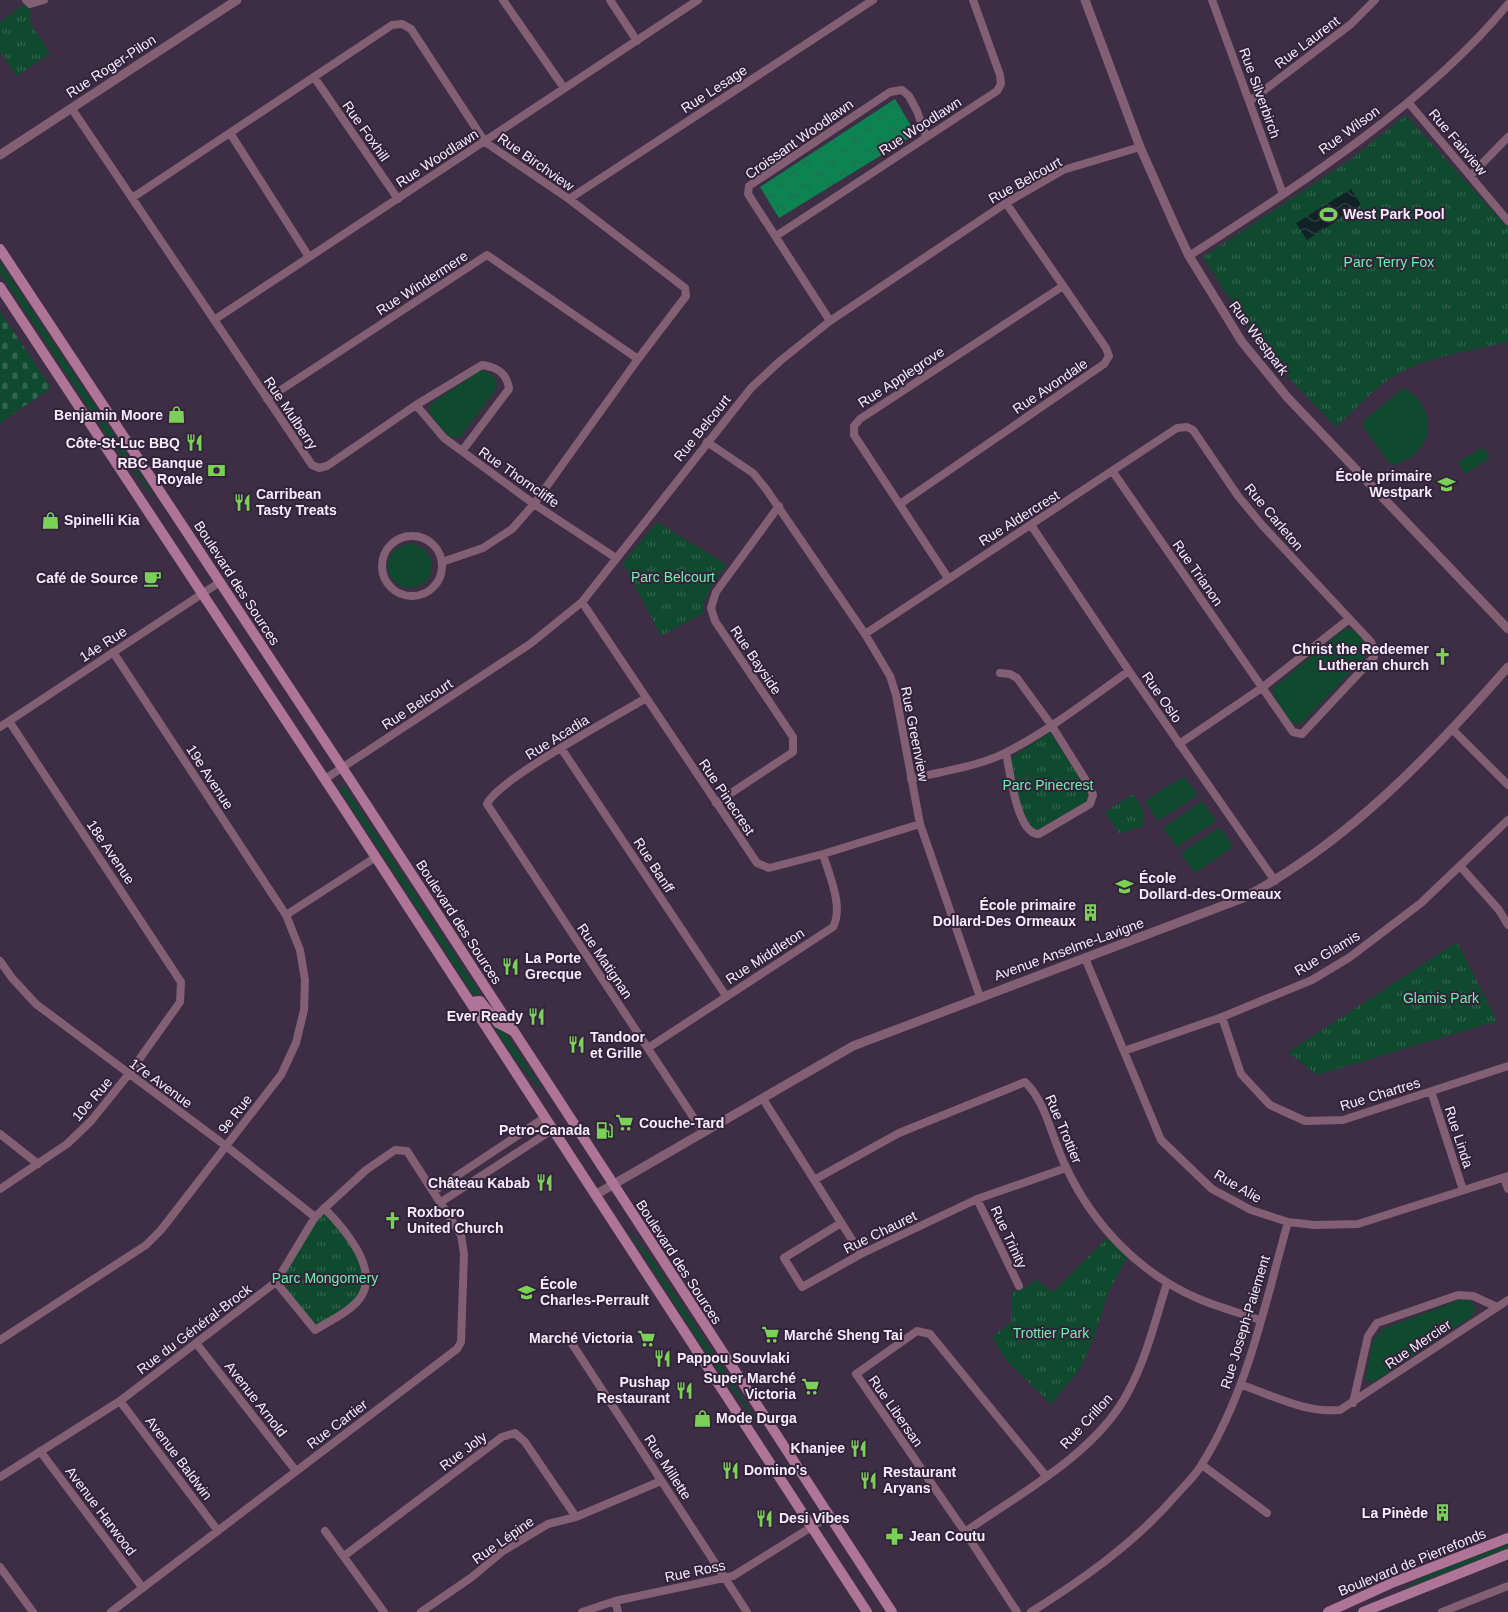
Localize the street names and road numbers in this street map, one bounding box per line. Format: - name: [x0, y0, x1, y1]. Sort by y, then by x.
- street label: Rue Laurent: [1271, 12, 1343, 72]
- street label: Rue Roger-Pilon: [63, 31, 159, 101]
- street label: Rue Silverbirch: [1236, 46, 1284, 140]
- street label: Rue Lesage: [678, 62, 750, 116]
- street label: Rue Woodlawn: [876, 94, 964, 158]
- street label: Croissant Woodlawn: [742, 96, 856, 182]
- street label: Rue Foxhill: [339, 98, 393, 164]
- street label: Rue Wilson: [1315, 102, 1383, 158]
- street label: Rue Fairview: [1426, 106, 1491, 179]
- street label: Rue Woodlawn: [393, 126, 481, 190]
- street label: Rue Birchview: [495, 130, 578, 195]
- street label: Rue Belcourt: [986, 153, 1064, 207]
- street label: Rue Windermere: [373, 247, 471, 319]
- street label: Rue Westpark: [1226, 298, 1293, 379]
- street label: Rue Applegrove: [855, 343, 947, 411]
- street label: Rue Avondale: [1009, 355, 1091, 417]
- street label: Rue Mulberry: [261, 374, 321, 452]
- street label: Rue Belcourt: [670, 391, 734, 464]
- street label: Rue Thorncliffe: [476, 443, 562, 511]
- street label: Rue Carleton: [1241, 480, 1307, 554]
- street label: Rue Aldercrest: [976, 487, 1062, 549]
- street label: Boulevard des Sources: [191, 518, 283, 648]
- street label: Rue Trianon: [1170, 537, 1226, 609]
- street label: 14e Rue: [76, 623, 130, 665]
- street label: Rue Bayside: [727, 623, 785, 698]
- street label: Rue Oslo: [1139, 669, 1185, 726]
- street label: Rue Belcourt: [379, 675, 455, 733]
- street label: Rue Greenview: [898, 685, 932, 784]
- street label: Rue Acadia: [522, 711, 592, 763]
- street label: 19e Avenue: [183, 742, 237, 812]
- street label: Rue Pinecrest: [696, 756, 758, 838]
- street label: 18e Avenue: [84, 817, 138, 887]
- street label: Rue Banff: [630, 835, 678, 895]
- street label: Boulevard des Sources: [413, 857, 505, 987]
- street label: Avenue Anselme-Lavigne: [992, 914, 1146, 984]
- street label: Rue Matignan: [574, 920, 636, 1002]
- street label: Rue Middleton: [723, 925, 807, 987]
- street label: Rue Glamis: [1292, 927, 1362, 979]
- street label: 17e Avenue: [126, 1055, 196, 1111]
- street label: 10e Rue: [69, 1074, 116, 1124]
- street label: Rue Chartres: [1338, 1074, 1422, 1114]
- street label: 9e Rue: [215, 1091, 255, 1137]
- street label: Rue Trottier: [1042, 1092, 1086, 1166]
- street label: Rue Linda: [1442, 1104, 1477, 1170]
- street label: Rue Alie: [1211, 1166, 1265, 1206]
- street label: Boulevard des Sources: [633, 1197, 725, 1327]
- street label: Rue Trinity: [988, 1203, 1030, 1271]
- street label: Rue Chauret: [841, 1207, 919, 1257]
- street label: Rue Joseph-Paiement: [1217, 1253, 1273, 1391]
- street label: Rue du Général-Brock: [134, 1280, 255, 1377]
- street label: Rue Mercier: [1382, 1316, 1454, 1372]
- street label: Avenue Arnold: [222, 1358, 290, 1440]
- street label: Rue Libersan: [866, 1372, 926, 1450]
- street label: Rue Crillon: [1057, 1390, 1115, 1452]
- street label: Rue Cartier: [304, 1396, 371, 1452]
- street label: Avenue Baldwin: [142, 1413, 216, 1503]
- street label: Rue Joly: [436, 1428, 490, 1474]
- street label: Rue Millette: [641, 1432, 695, 1503]
- street label: Avenue Harwood: [62, 1463, 140, 1559]
- street label: Rue Lépine: [469, 1513, 537, 1567]
- street label: Boulevard de Pierrefonds: [1336, 1525, 1488, 1599]
- street label: Rue Ross: [663, 1557, 727, 1585]

